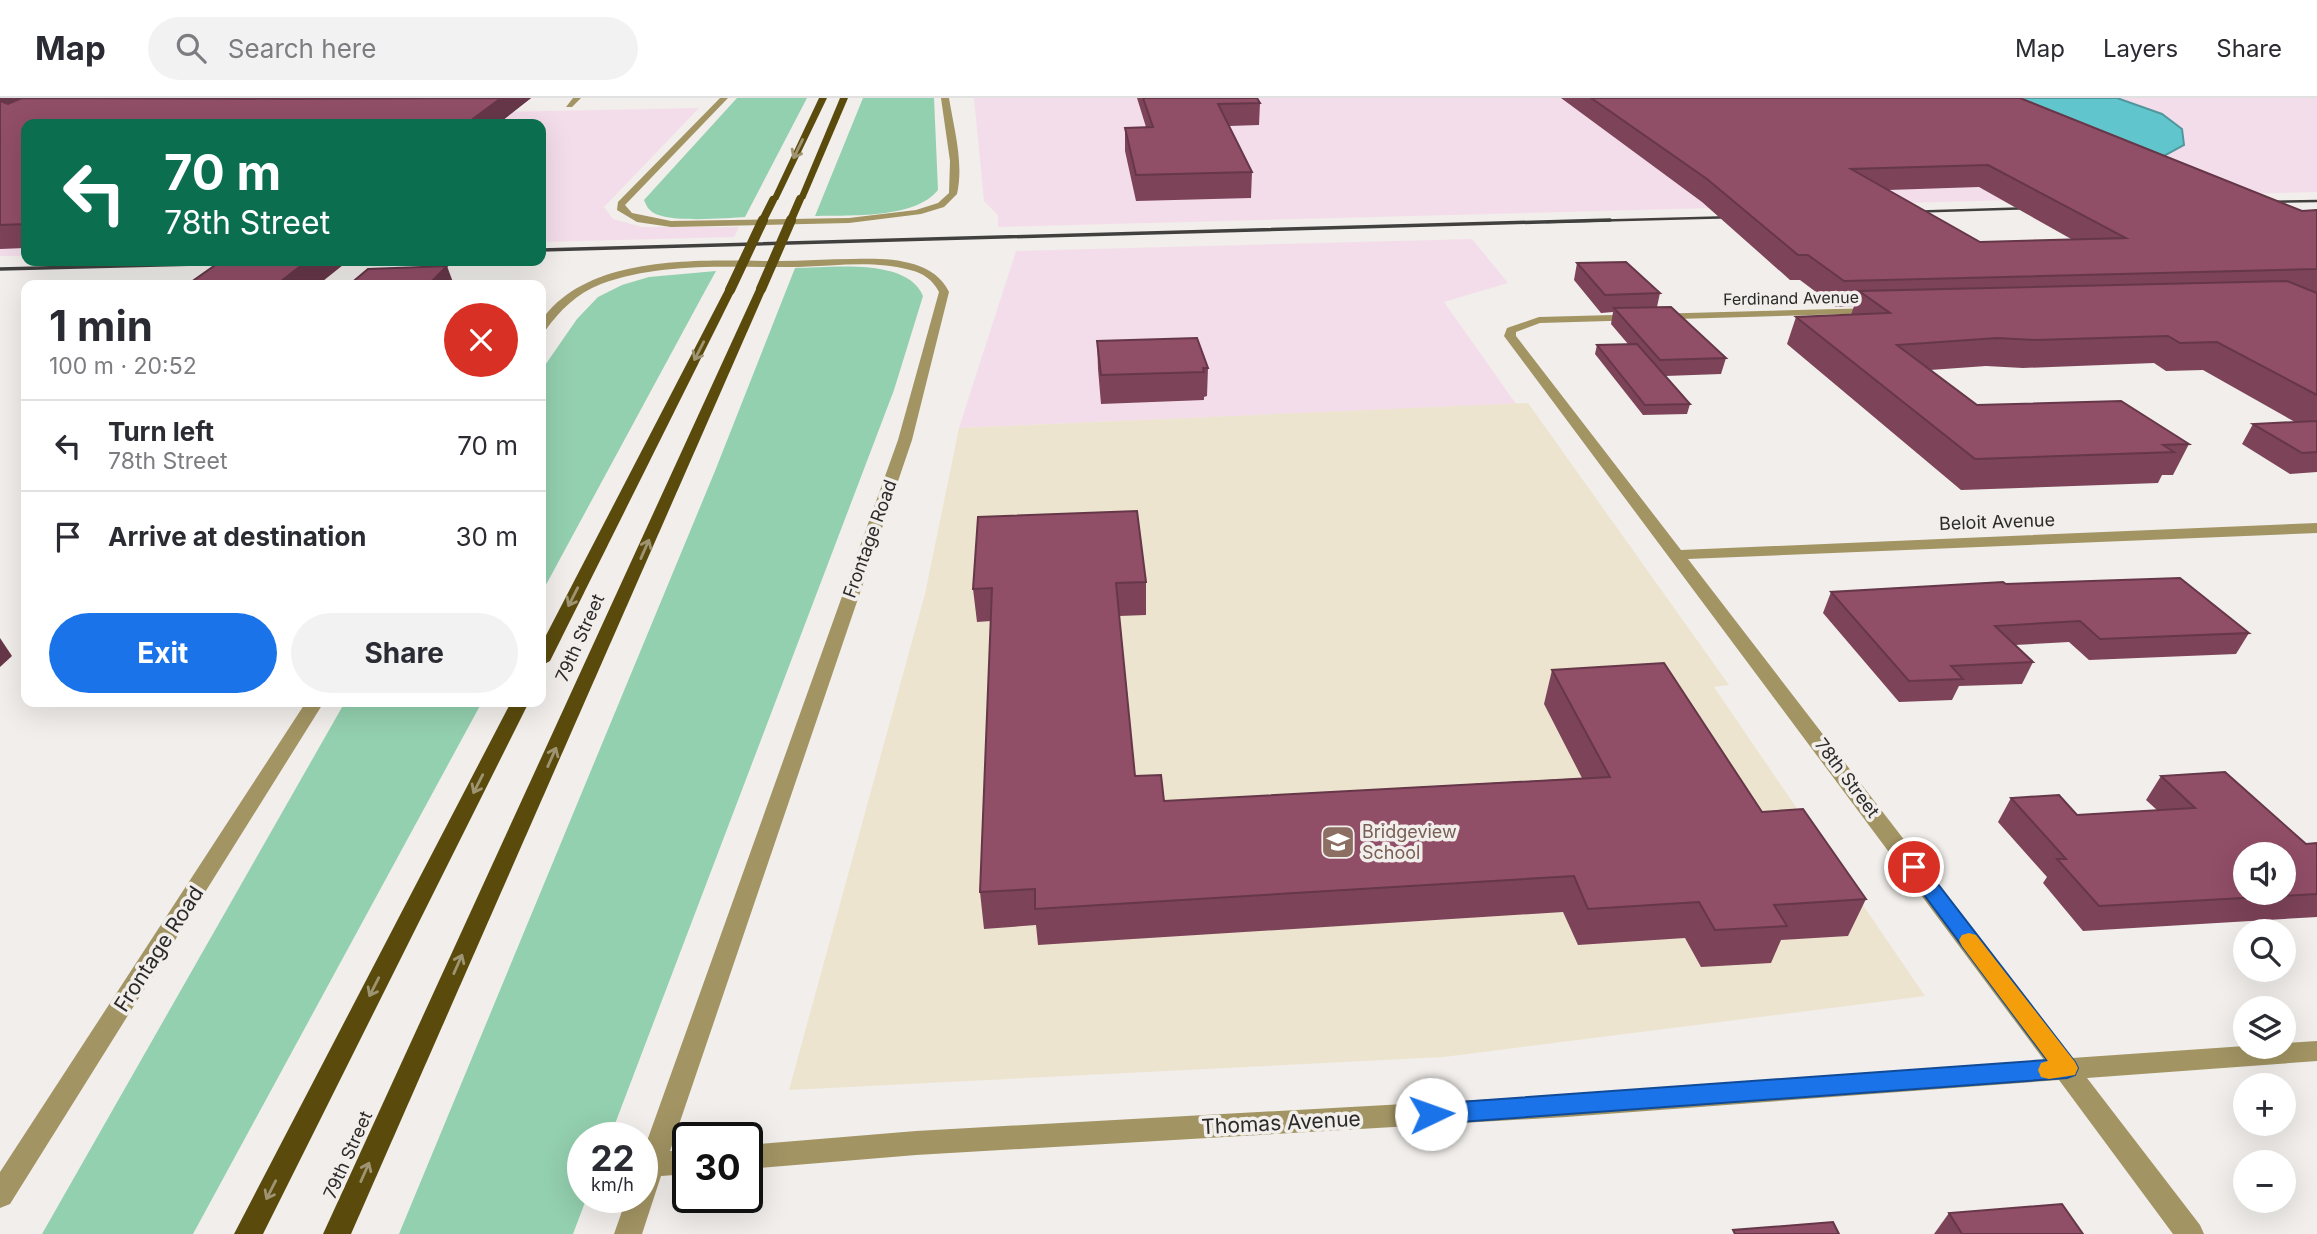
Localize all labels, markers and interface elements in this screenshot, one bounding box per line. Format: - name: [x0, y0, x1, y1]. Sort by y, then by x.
- search box: [148, 17, 638, 80]
- text: Map: [35, 28, 106, 68]
- icon: search: [172, 29, 210, 67]
- text: Search here: [228, 33, 376, 64]
- text: Map: [2015, 34, 2065, 63]
- text: Layers: [2103, 34, 2178, 63]
- text: Share: [2216, 34, 2282, 63]
- one-way arrow: [791, 138, 804, 159]
- text: 70 m: [164, 143, 281, 202]
- icon: left: [49, 147, 140, 238]
- text: 78th Street: [164, 203, 330, 242]
- street label: Ferdinand Avenue: [1723, 287, 1859, 309]
- text: 1 min: [49, 300, 153, 351]
- button: close: [444, 303, 518, 377]
- one-way arrow: [691, 340, 705, 361]
- text: 100 m · 20:52: [49, 352, 197, 380]
- text: Turn left: [108, 416, 214, 447]
- icon: left: [49, 427, 87, 465]
- text: 70 m: [457, 430, 518, 461]
- text: 78th Street: [108, 447, 227, 475]
- street label: Frontage Road: [838, 477, 901, 601]
- street label: Beloit Avenue: [1939, 509, 2055, 534]
- icon: arrive: [49, 518, 87, 556]
- text: Arrive at destination: [108, 521, 367, 552]
- text: 30 m: [455, 521, 518, 552]
- one-way arrow: [639, 539, 652, 560]
- one-way arrow: [566, 586, 580, 607]
- street label: 79th Street: [551, 591, 608, 685]
- button: Exit: [49, 613, 277, 693]
- button: Share: [291, 613, 518, 693]
- street label: 78th Street: [1811, 734, 1884, 821]
- one-way arrow: [546, 746, 559, 768]
- one-way arrow: [470, 773, 484, 794]
- place label: Bridgeview School: [1362, 821, 1457, 863]
- school or university icon: Bridgeview School: [1319, 823, 1357, 861]
- pin: [1884, 837, 1944, 897]
- map controls: [2233, 842, 2296, 1213]
- button: sound: [2233, 842, 2296, 905]
- icon: arrive: [1895, 848, 1933, 886]
- street label: Frontage Road: [109, 881, 208, 1016]
- button: search: [2233, 919, 2296, 982]
- one-way arrow: [452, 954, 465, 975]
- one-way arrow: [367, 976, 381, 997]
- button: layers: [2233, 996, 2296, 1059]
- button: +: [2233, 1073, 2296, 1136]
- position arrow: [1394, 1077, 1468, 1151]
- street label: Thomas Avenue: [1201, 1106, 1361, 1139]
- street label: 79th Street: [319, 1108, 376, 1202]
- speed limit sign: 30: [672, 1122, 763, 1213]
- text: 22: [590, 1137, 635, 1179]
- button: −: [2233, 1150, 2296, 1213]
- one-way arrow: [359, 1162, 372, 1183]
- text: km/h: [591, 1174, 634, 1195]
- one-way arrow: [263, 1179, 277, 1199]

